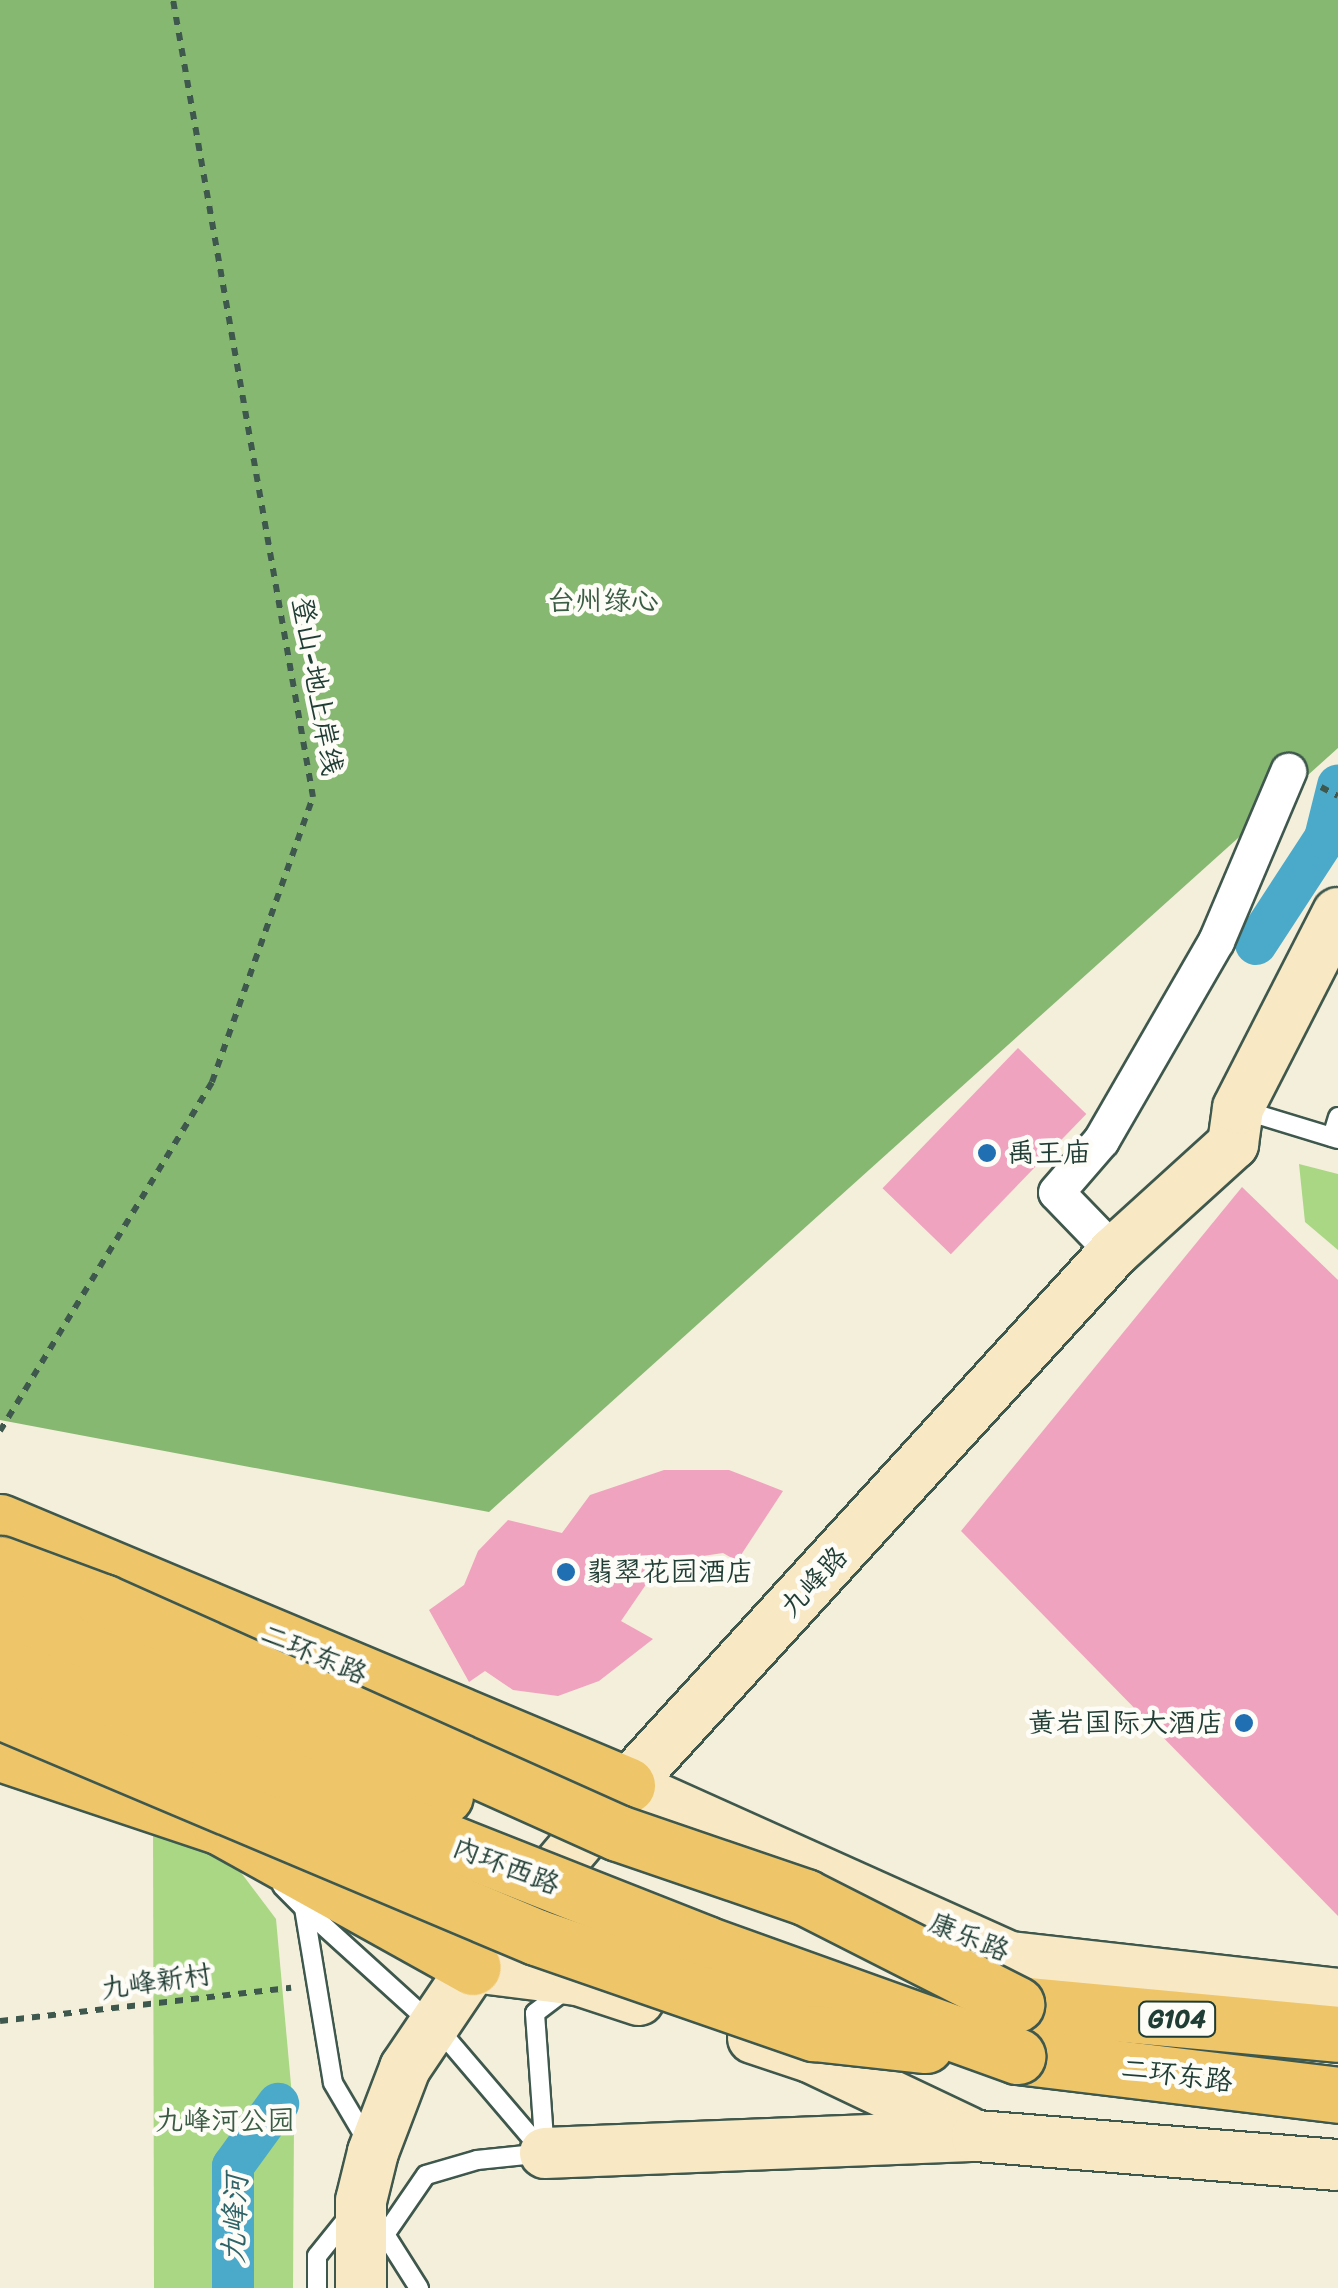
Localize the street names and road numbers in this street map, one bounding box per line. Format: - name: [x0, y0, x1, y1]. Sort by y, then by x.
- street label: 登山-地上岸线: [285, 594, 349, 778]
- street label: 九峰路: [773, 1540, 855, 1624]
- street label: 二环东路: [256, 1617, 372, 1691]
- street label: 内环西路: [448, 1830, 564, 1902]
- street label: 康乐路: [924, 1906, 1014, 1968]
- street label: 九峰新村: [98, 1958, 214, 2006]
- road number: G104: [1137, 1999, 1217, 2039]
- street label: 二环东路: [1119, 2052, 1235, 2098]

